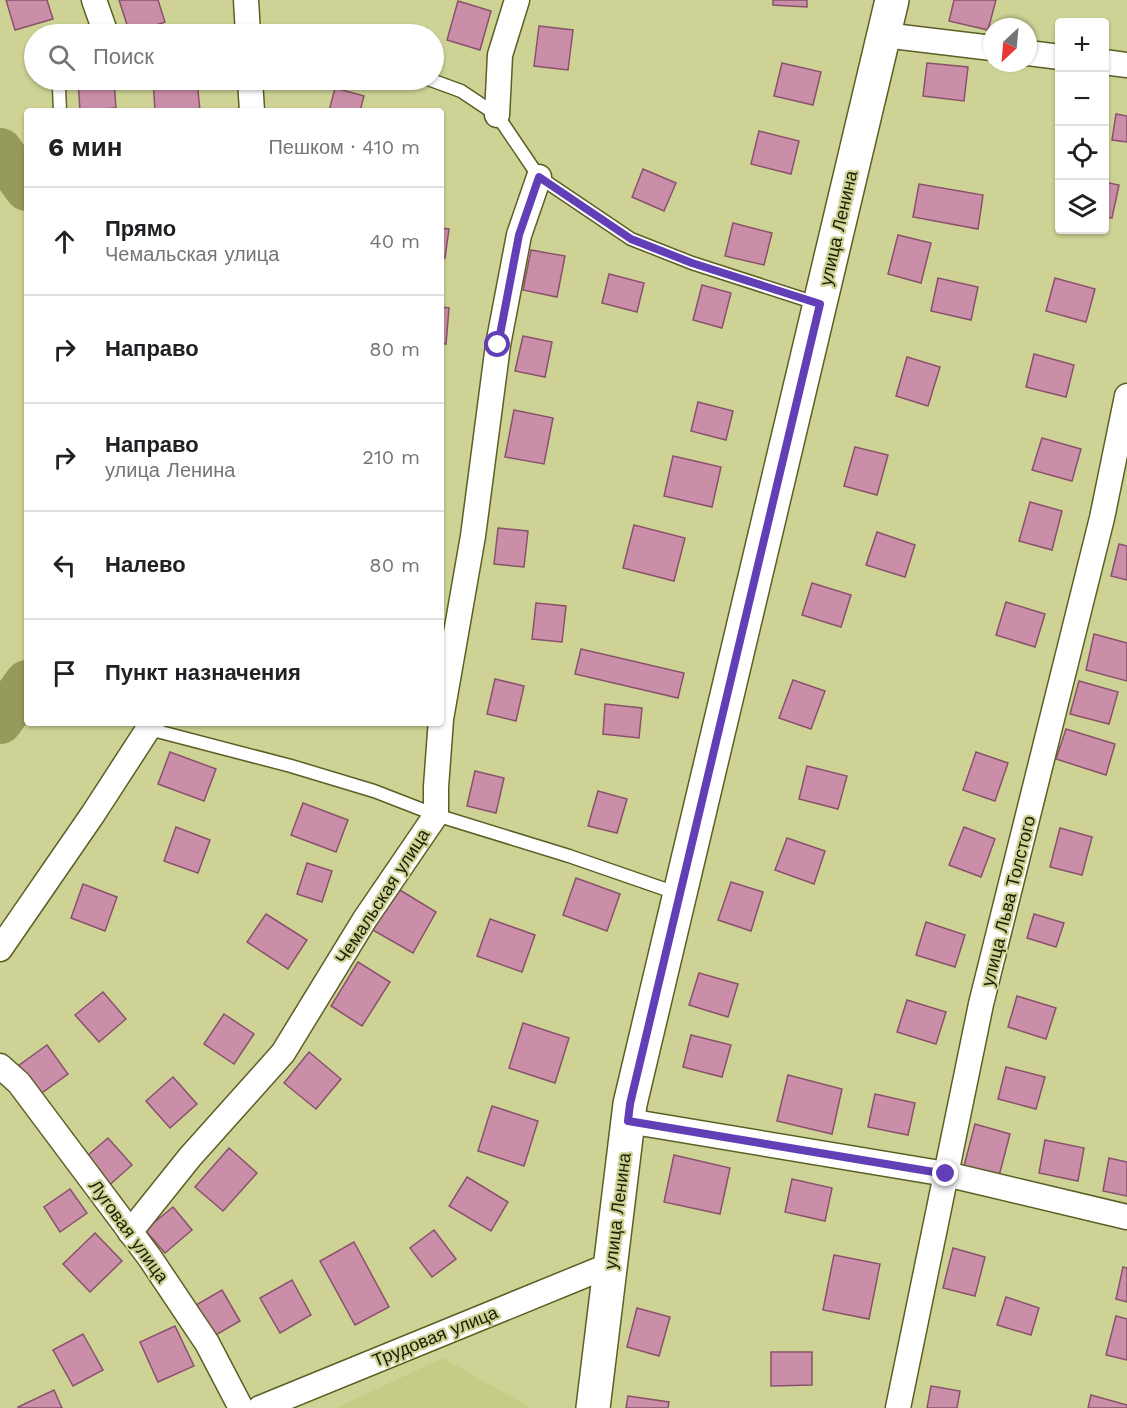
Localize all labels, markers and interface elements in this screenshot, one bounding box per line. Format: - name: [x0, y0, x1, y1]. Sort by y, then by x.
- north arrow: [983, 18, 1037, 72]
- map controls: [1055, 18, 1109, 234]
- button: +: [1055, 18, 1109, 72]
- search box: [24, 24, 444, 90]
- icon: search: [45, 41, 78, 74]
- text: Поиск: [93, 44, 154, 69]
- button: −: [1055, 72, 1109, 126]
- button: locate: [1055, 126, 1109, 180]
- text: 6 мин: [48, 132, 122, 162]
- text: Пешком · 410 m: [268, 135, 420, 159]
- street label: улица Ленина: [815, 167, 862, 288]
- button: layers: [1055, 180, 1109, 234]
- text: Прямо: [105, 216, 176, 241]
- icon: ahead: [48, 225, 81, 258]
- text: 40 m: [369, 229, 420, 253]
- text: Чемальская улица: [105, 242, 279, 266]
- route start: [484, 331, 510, 357]
- icon: right: [48, 333, 81, 366]
- text: Направо: [105, 336, 199, 361]
- text: 80 m: [369, 337, 420, 361]
- text: Направо: [105, 432, 199, 457]
- icon: right: [48, 441, 81, 474]
- text: 210 m: [362, 445, 420, 469]
- text: улица Ленина: [105, 458, 235, 482]
- icon: left: [48, 549, 81, 582]
- text: Налево: [105, 552, 186, 577]
- text: 80 m: [369, 553, 420, 577]
- icon: arrive: [48, 657, 81, 690]
- text: Пункт назначения: [105, 660, 301, 685]
- street label: улица Льва Толстого: [977, 813, 1039, 989]
- street label: Чемальская улица: [330, 824, 434, 968]
- street label: улица Ленина: [599, 1150, 635, 1271]
- route end: [932, 1160, 958, 1186]
- street label: Луговая улица: [85, 1176, 174, 1287]
- street label: Трудовая улица: [369, 1301, 502, 1371]

